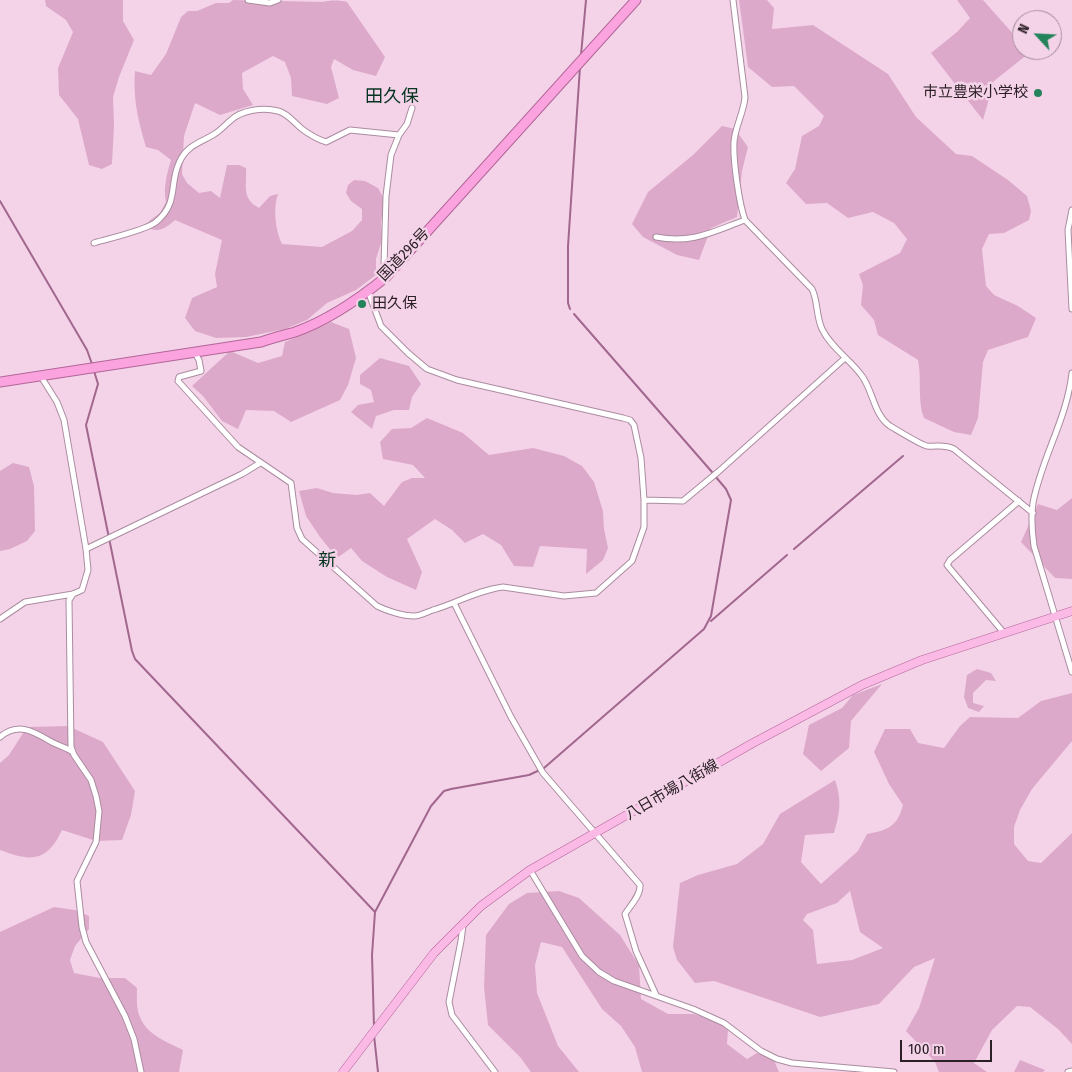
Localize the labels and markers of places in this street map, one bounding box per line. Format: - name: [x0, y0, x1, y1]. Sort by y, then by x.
- place label: 市立豊栄小学校: [923, 84, 1028, 102]
- marker: 市立豊栄小学校: [1032, 87, 1044, 99]
- place label: 田久保: [372, 295, 417, 313]
- marker: 田久保: [356, 298, 368, 310]

